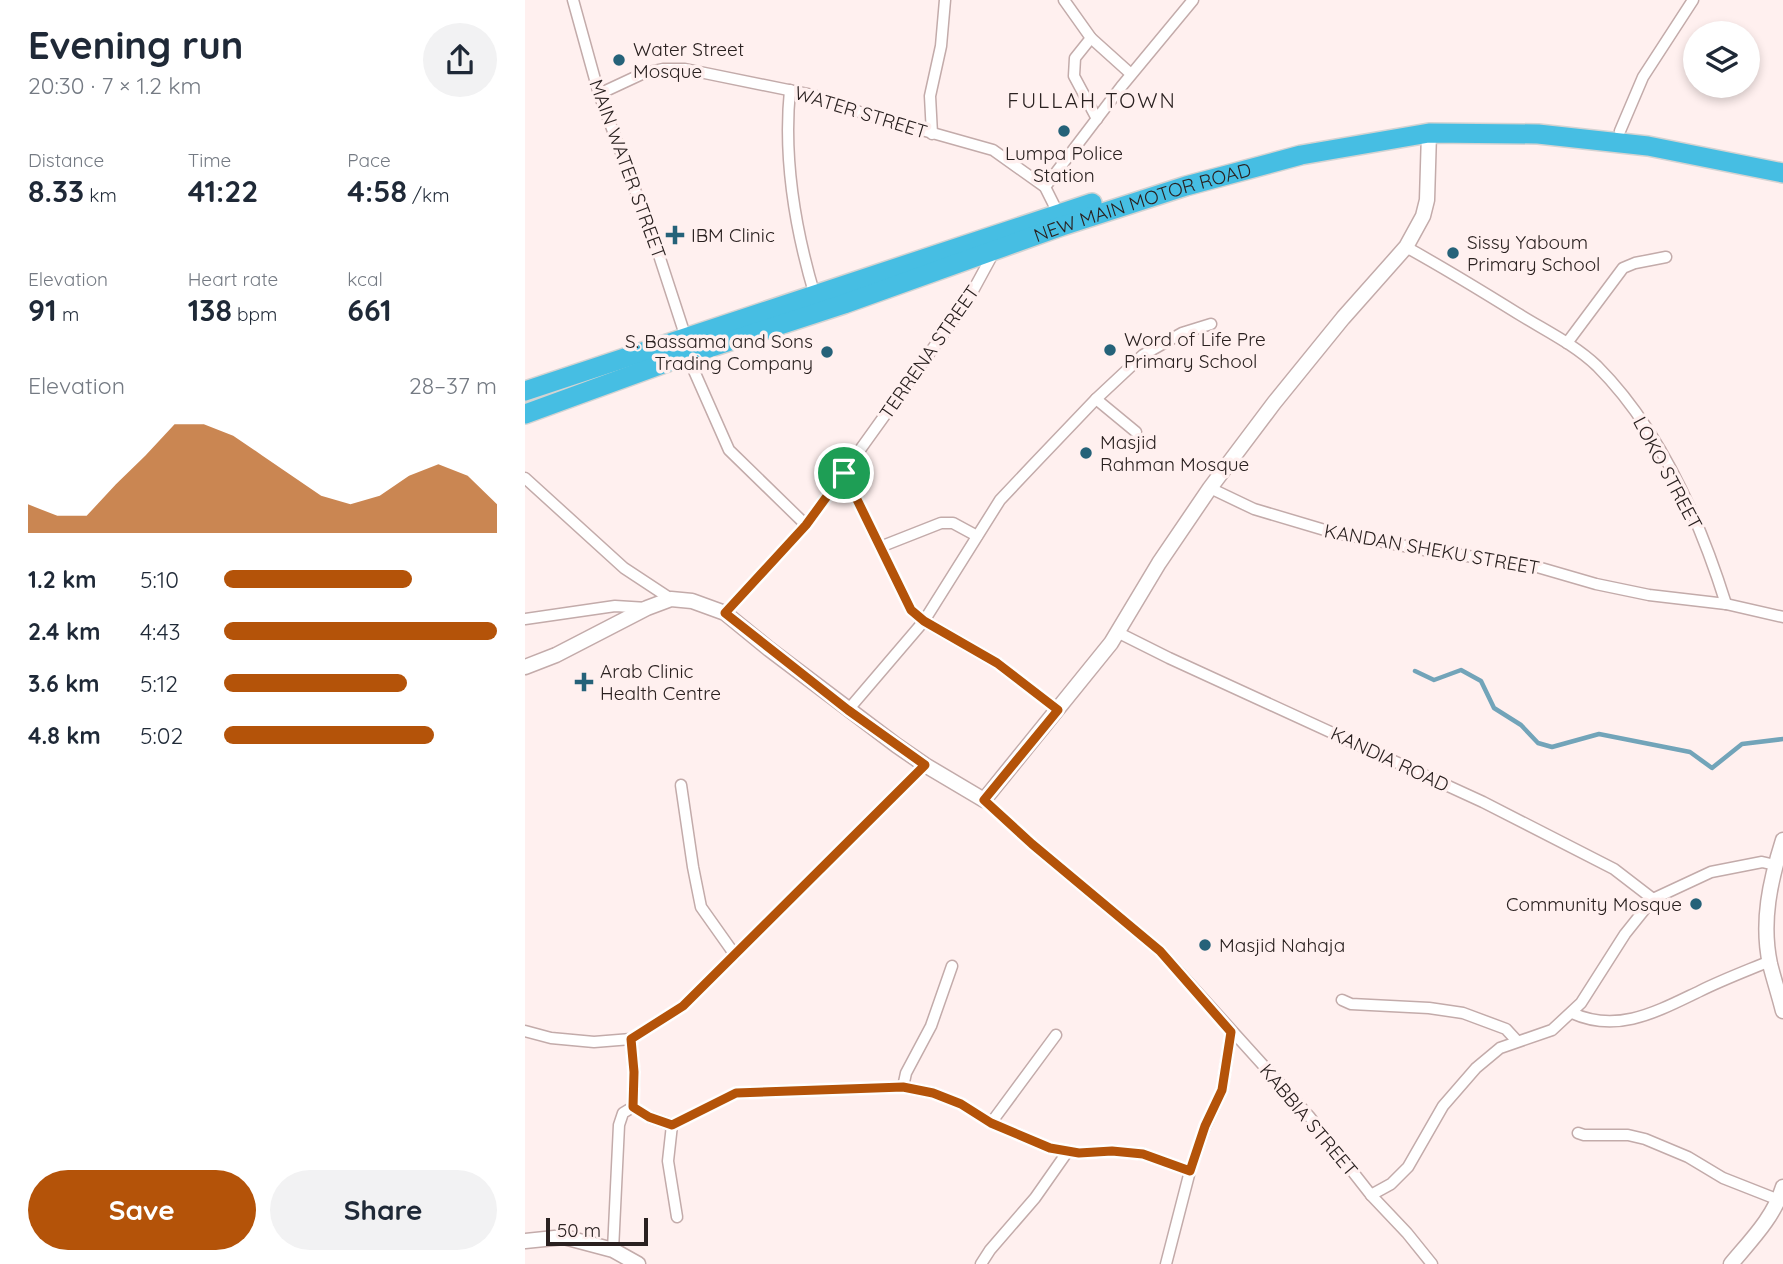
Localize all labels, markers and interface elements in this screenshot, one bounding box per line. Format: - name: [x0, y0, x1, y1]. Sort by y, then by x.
- text: Evening run: [28, 21, 243, 69]
- map controls: [1683, 21, 1760, 98]
- button: layers: [1683, 21, 1760, 98]
- button: share: [423, 23, 497, 97]
- place label: Water Street Mosque: [633, 37, 744, 83]
- marker: Water Street Mosque: [611, 52, 627, 68]
- text: 20:30 · 7 × 1.2 km: [28, 71, 202, 100]
- street label: MAIN WATER STREET: [584, 76, 672, 262]
- street label: WATER STREET: [792, 80, 930, 144]
- district label: FULLAH TOWN: [1007, 87, 1177, 113]
- marker: Lumpa Police Station: [1056, 123, 1072, 139]
- place label: Lumpa Police Station: [1005, 141, 1123, 187]
- text: Distance: [28, 148, 104, 172]
- text: Time: [188, 148, 231, 172]
- text: Pace: [347, 148, 391, 172]
- street label: NEW MAIN MOTOR ROAD: [1030, 157, 1254, 247]
- text: 8.33: [28, 172, 84, 210]
- text: 41:22: [188, 172, 258, 210]
- text: 4:58: [347, 172, 407, 210]
- text: km: [84, 183, 117, 207]
- text: /km: [407, 183, 450, 207]
- place label: IBM Clinic: [691, 223, 775, 247]
- marker: IBM Clinic: [665, 225, 685, 245]
- place label: Sissy Yaboum Primary School: [1467, 230, 1600, 276]
- marker: Sissy Yaboum Primary School: [1445, 245, 1461, 261]
- text: Elevation: [28, 267, 108, 291]
- text: Heart rate: [188, 267, 278, 291]
- text: kcal: [347, 267, 383, 291]
- street label: TERRENA STREET: [874, 280, 984, 424]
- text: 91: [28, 291, 57, 329]
- text: 138: [188, 291, 232, 329]
- text: 661: [347, 291, 392, 329]
- text: m: [57, 302, 79, 326]
- text: bpm: [232, 302, 277, 326]
- place label: Word of Life Pre Primary School: [1124, 327, 1266, 373]
- place label: S. Bassama and Sons Trading Company: [625, 329, 813, 375]
- marker: Word of Life Pre Primary School: [1102, 342, 1118, 358]
- marker: S. Bassama and Sons Trading Company: [819, 344, 835, 360]
- text: Elevation: [28, 371, 125, 400]
- text: 28–37 m: [409, 371, 497, 400]
- street label: LOKO STREET: [1628, 412, 1708, 534]
- place label: Masjid Rahman Mosque: [1100, 430, 1249, 476]
- pin: [814, 443, 874, 503]
- marker: Masjid Rahman Mosque: [1078, 445, 1094, 461]
- icon: arrive: [825, 454, 863, 492]
- street label: KANDAN SHEKU STREET: [1322, 518, 1542, 580]
- text: 1.2 km: [28, 565, 97, 594]
- text: 5:10: [140, 565, 179, 594]
- text: 2.4 km: [28, 617, 100, 646]
- text: 4:43: [140, 617, 181, 646]
- place label: Arab Clinic Health Centre: [600, 659, 721, 705]
- text: 3.6 km: [28, 669, 100, 698]
- text: 5:12: [140, 669, 178, 698]
- marker: Arab Clinic Health Centre: [574, 672, 594, 692]
- text: 4.8 km: [28, 721, 101, 750]
- text: 5:02: [140, 721, 183, 750]
- street label: KANDIA ROAD: [1327, 721, 1453, 797]
- place label: Community Mosque: [1506, 892, 1682, 916]
- marker: Community Mosque: [1688, 896, 1704, 912]
- place label: Masjid Nahaja: [1219, 933, 1345, 957]
- marker: Masjid Nahaja: [1197, 937, 1213, 953]
- street label: KABBIA STREET: [1255, 1059, 1363, 1181]
- button: Save: [28, 1170, 256, 1250]
- button: Share: [270, 1170, 497, 1250]
- scale bar: [546, 1215, 647, 1247]
- text: 50 m: [557, 1218, 601, 1242]

